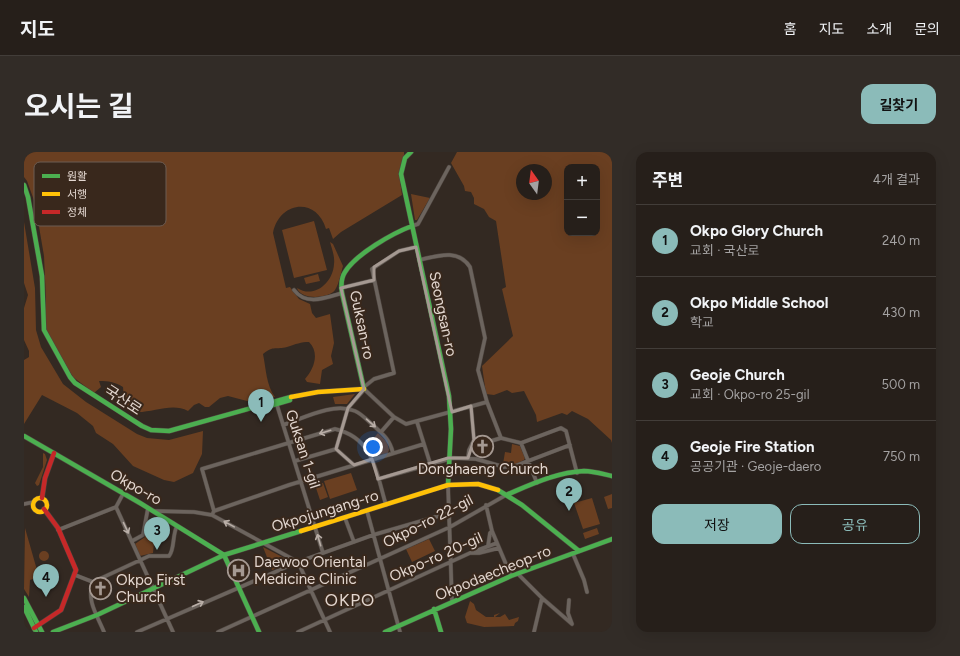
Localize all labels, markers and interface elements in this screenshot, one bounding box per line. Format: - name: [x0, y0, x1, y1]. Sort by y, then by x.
- text: 지도: [20, 18, 55, 41]
- text: 홈: [784, 21, 797, 38]
- text: 지도: [819, 21, 844, 38]
- text: 소개: [866, 21, 892, 38]
- text: 문의: [914, 21, 940, 38]
- button: 길찾기: [861, 84, 936, 124]
- text: 오시는 길: [24, 89, 134, 123]
- legend: [34, 162, 166, 226]
- north arrow: [516, 164, 552, 200]
- map controls: [564, 164, 600, 236]
- button: +: [564, 164, 600, 200]
- text: 원활: [67, 170, 87, 183]
- text: 주변: [652, 170, 683, 190]
- text: 4개 결과: [873, 172, 920, 187]
- text: 서행: [67, 188, 87, 201]
- button: −: [564, 200, 600, 236]
- text: 정체: [67, 206, 87, 219]
- text: Okpo Glory Church: [690, 222, 823, 240]
- text: 1: [662, 233, 668, 248]
- text: 240 m: [882, 233, 920, 248]
- text: 교회 · 국산로: [690, 243, 760, 258]
- street label: Seongsan-ro: [425, 270, 461, 358]
- street label: Guksan-ro: [346, 289, 378, 361]
- text: Okpo Middle School: [690, 294, 828, 312]
- text: 2: [661, 305, 669, 320]
- text: 430 m: [882, 305, 920, 320]
- text: 학교: [690, 315, 714, 330]
- text: Geoje Church: [690, 366, 785, 384]
- text: 3: [661, 377, 669, 392]
- text: 500 m: [882, 377, 920, 392]
- street label: 국산로: [101, 381, 145, 419]
- text: 교회 · Okpo-ro 25-gil: [690, 387, 810, 402]
- pin: 1: [248, 389, 274, 422]
- street label: Guksan 1-gil: [282, 407, 324, 491]
- one-way arrow: [366, 419, 376, 428]
- one-way arrow: [319, 429, 332, 436]
- church icon: Donghaeng Church: [470, 433, 496, 459]
- your location: [363, 437, 383, 457]
- text: Geoje Fire Station: [690, 438, 814, 456]
- text: 4: [661, 449, 669, 464]
- text: 750 m: [883, 449, 920, 464]
- text: 공공기관 · Geoje-daero: [690, 459, 821, 474]
- place label: Donghaeng Church: [418, 460, 548, 478]
- street label: Okpo-ro: [107, 465, 165, 509]
- pin: 2: [556, 478, 582, 511]
- street label: Okpojungang-ro: [269, 486, 381, 536]
- street label: Okpo-ro 22-gil: [380, 491, 476, 551]
- button: 저장: [652, 504, 782, 544]
- button: 공유: [790, 504, 920, 544]
- pin: 3: [144, 517, 170, 550]
- one-way arrow: [223, 519, 235, 527]
- one-way arrow: [123, 522, 130, 534]
- street label: Okpo-ro 20-gil: [387, 528, 485, 586]
- one-way arrow: [315, 534, 322, 547]
- street label: Okpodaecheop-ro: [432, 541, 554, 604]
- place label: Daewoo Oriental Medicine Clinic: [254, 553, 366, 588]
- hospital icon: Daewoo Oriental Medicine Clinic: [226, 558, 252, 584]
- pin: 4: [33, 564, 59, 597]
- place label: Okpo First Church: [116, 571, 186, 606]
- church icon: Okpo First Church: [88, 576, 114, 602]
- district label: OKPO: [325, 590, 375, 610]
- one-way arrow: [192, 600, 204, 607]

